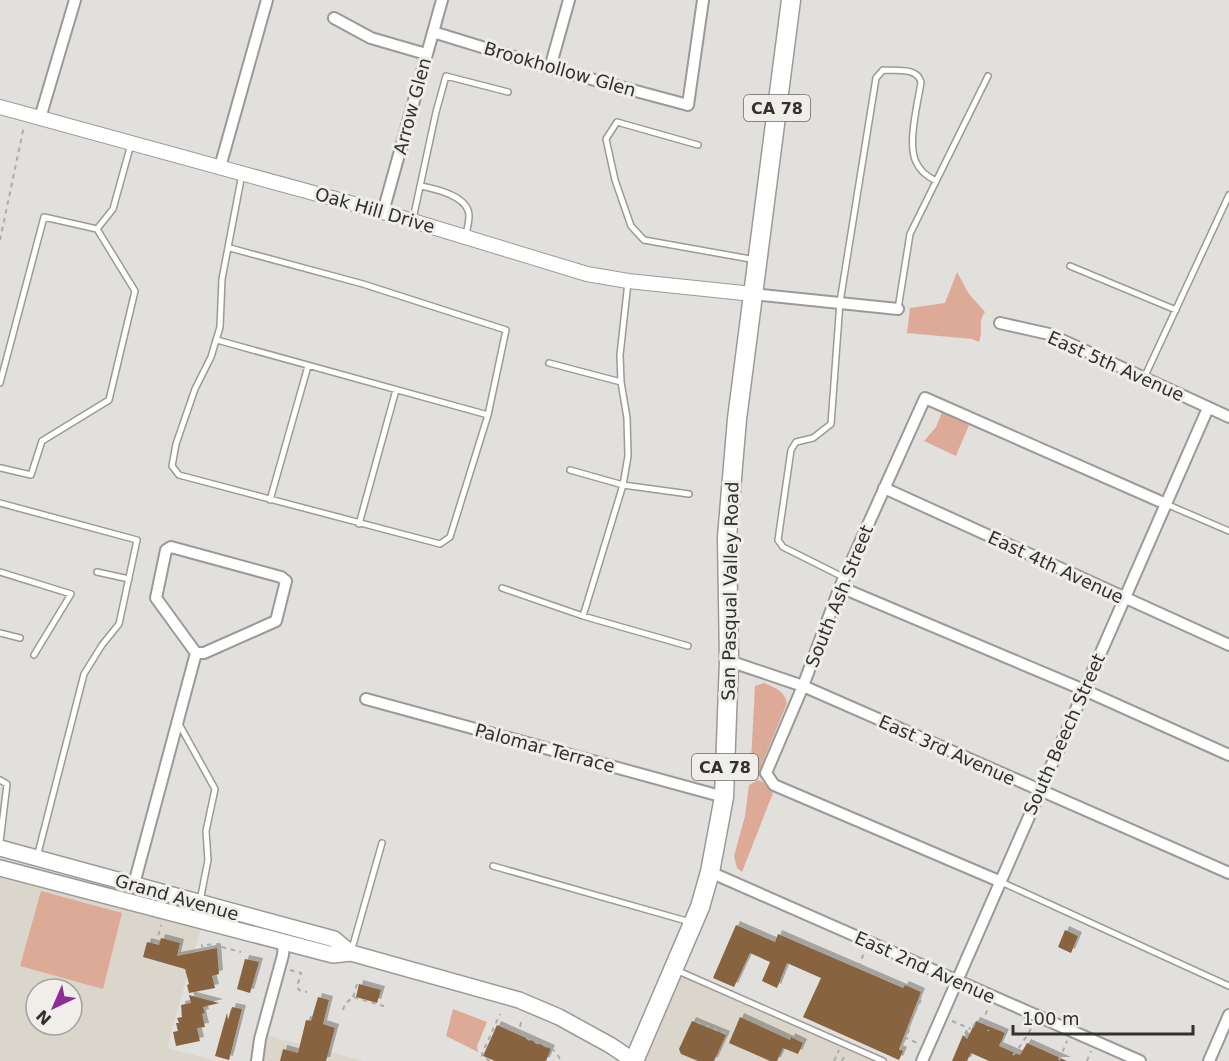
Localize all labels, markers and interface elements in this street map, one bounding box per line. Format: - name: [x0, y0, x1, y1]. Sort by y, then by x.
- street label: Brookhollow Glen: [482, 37, 638, 101]
- street label: Arrow Glen: [389, 55, 435, 157]
- road number: CA 78: [744, 95, 810, 121]
- street label: Oak Hill Drive: [313, 183, 437, 237]
- street label: East 5th Avenue: [1045, 326, 1187, 406]
- street label: San Pasqual Valley Road: [718, 481, 742, 701]
- street label: South Ash Street: [801, 522, 877, 670]
- street label: East 4th Avenue: [985, 526, 1127, 608]
- street label: South Beech Street: [1019, 650, 1109, 818]
- street label: East 3rd Avenue: [876, 710, 1018, 790]
- street label: Palomar Terrace: [473, 719, 617, 777]
- road number: CA 78: [692, 754, 758, 780]
- street label: Grand Avenue: [113, 869, 241, 925]
- street label: East 2nd Avenue: [852, 927, 998, 1007]
- north arrow: [24, 977, 84, 1037]
- scale bar: [1013, 998, 1193, 1036]
- text: N: [33, 1006, 55, 1029]
- text: 100 m: [1022, 1008, 1080, 1029]

